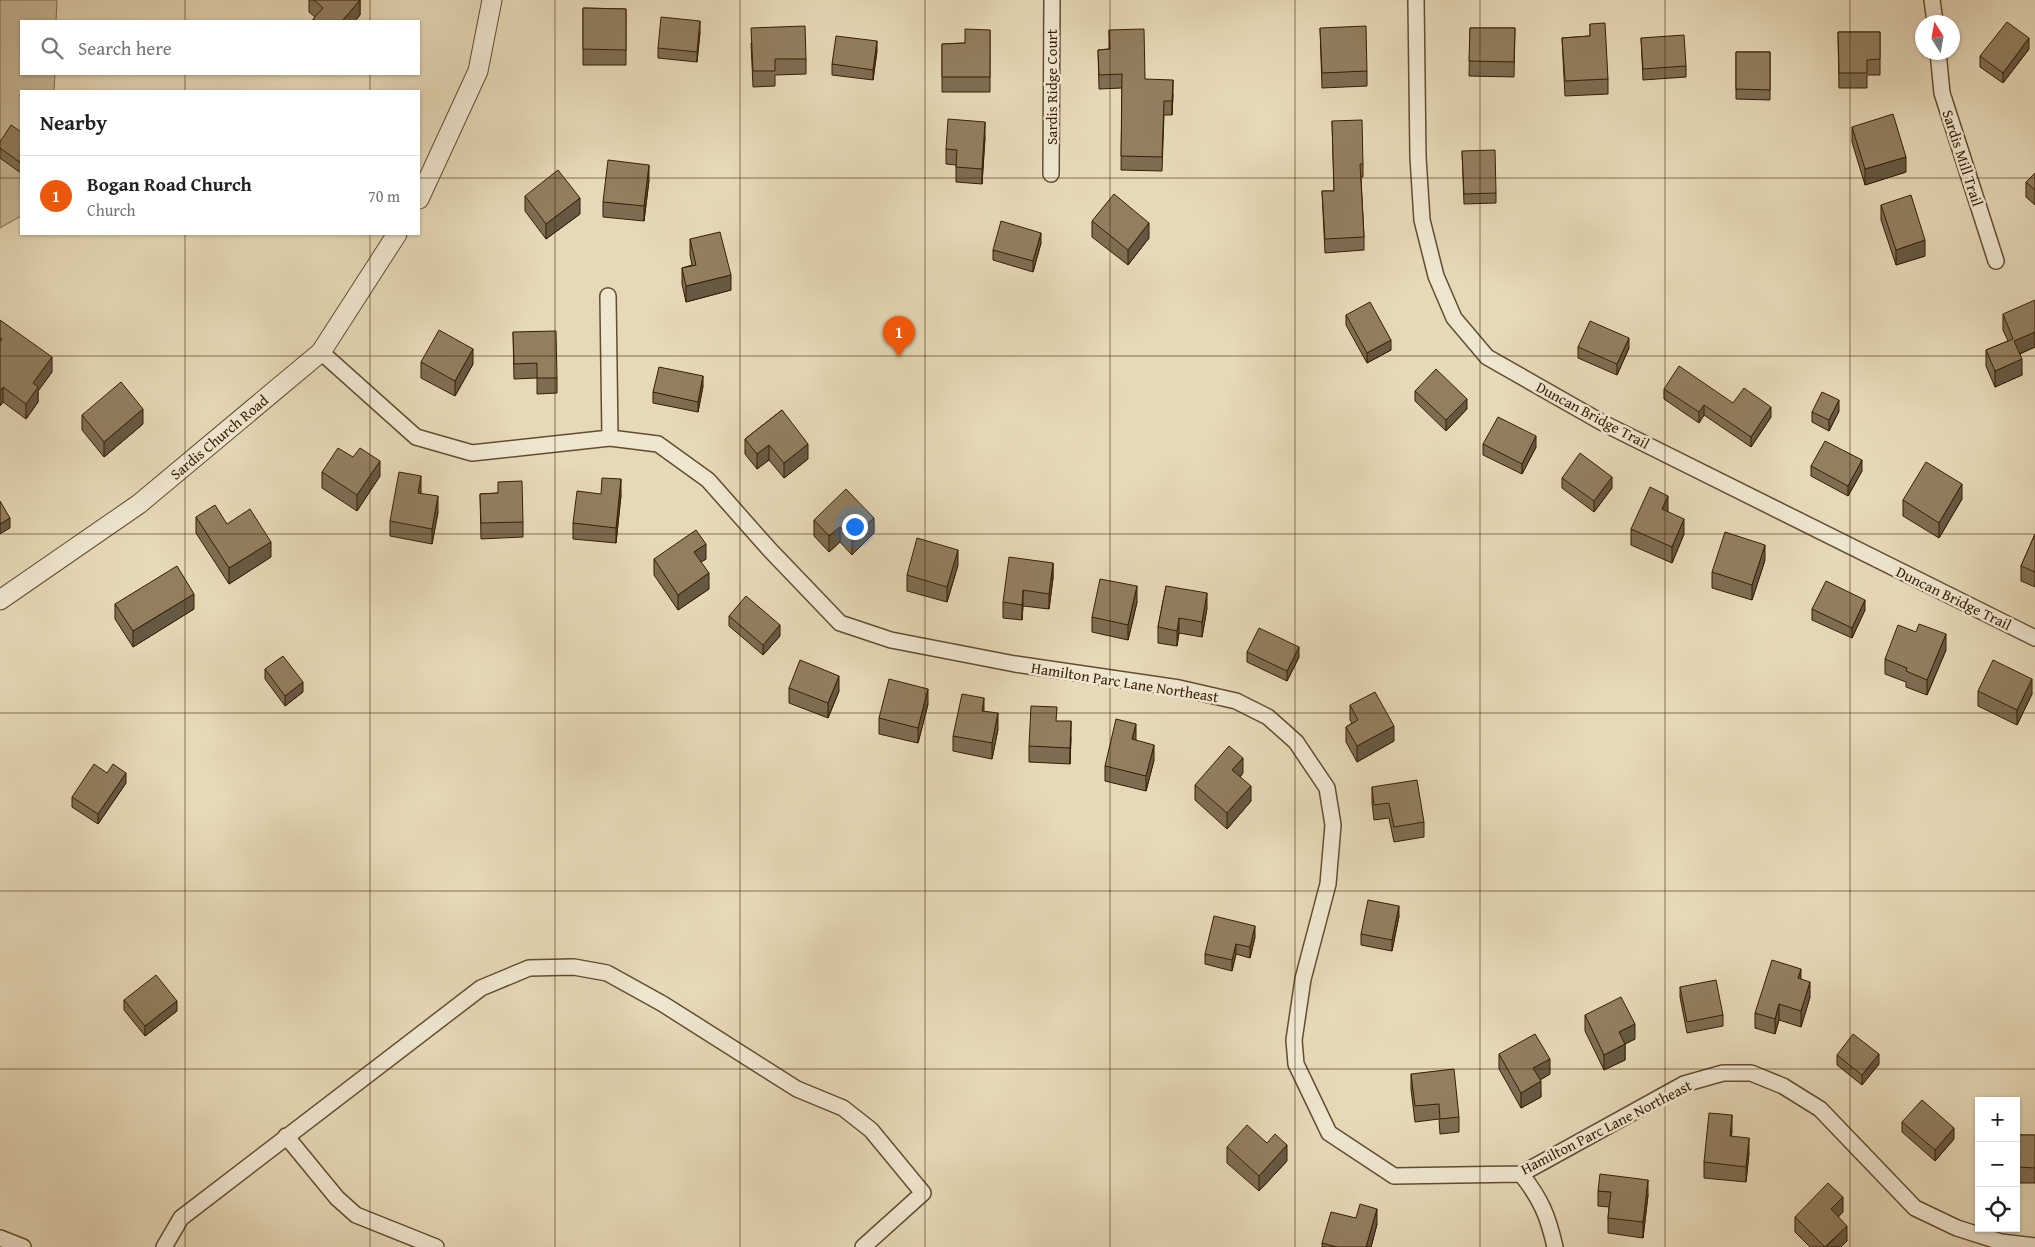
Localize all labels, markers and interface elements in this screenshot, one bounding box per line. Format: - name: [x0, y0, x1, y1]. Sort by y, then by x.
- north arrow: [1915, 15, 1960, 60]
- search box: [20, 20, 420, 75]
- street label: Sardis Ridge Court: [1041, 28, 1062, 145]
- icon: search: [38, 34, 66, 62]
- text: Search here: [78, 34, 172, 62]
- text: Nearby: [40, 107, 107, 138]
- street label: Sardis Mill Trail: [1938, 107, 1988, 209]
- text: Bogan Road Church: [87, 170, 252, 198]
- text: 1: [52, 184, 60, 208]
- text: 70 m: [368, 184, 400, 208]
- text: Church: [87, 198, 136, 222]
- pin: 1: [883, 316, 915, 357]
- street label: Duncan Bridge Trail: [1533, 376, 1653, 454]
- street label: Sardis Church Road: [165, 390, 273, 484]
- your location: [842, 514, 868, 540]
- street label: Duncan Bridge Trail: [1893, 561, 2015, 635]
- street label: Hamilton Parc Lane Northeast: [1030, 657, 1221, 707]
- street label: Hamilton Parc Lane Northeast: [1517, 1074, 1696, 1179]
- map controls: [1975, 1097, 2020, 1232]
- button: +: [1975, 1097, 2020, 1142]
- button: −: [1975, 1142, 2020, 1187]
- button: locate: [1975, 1187, 2020, 1232]

